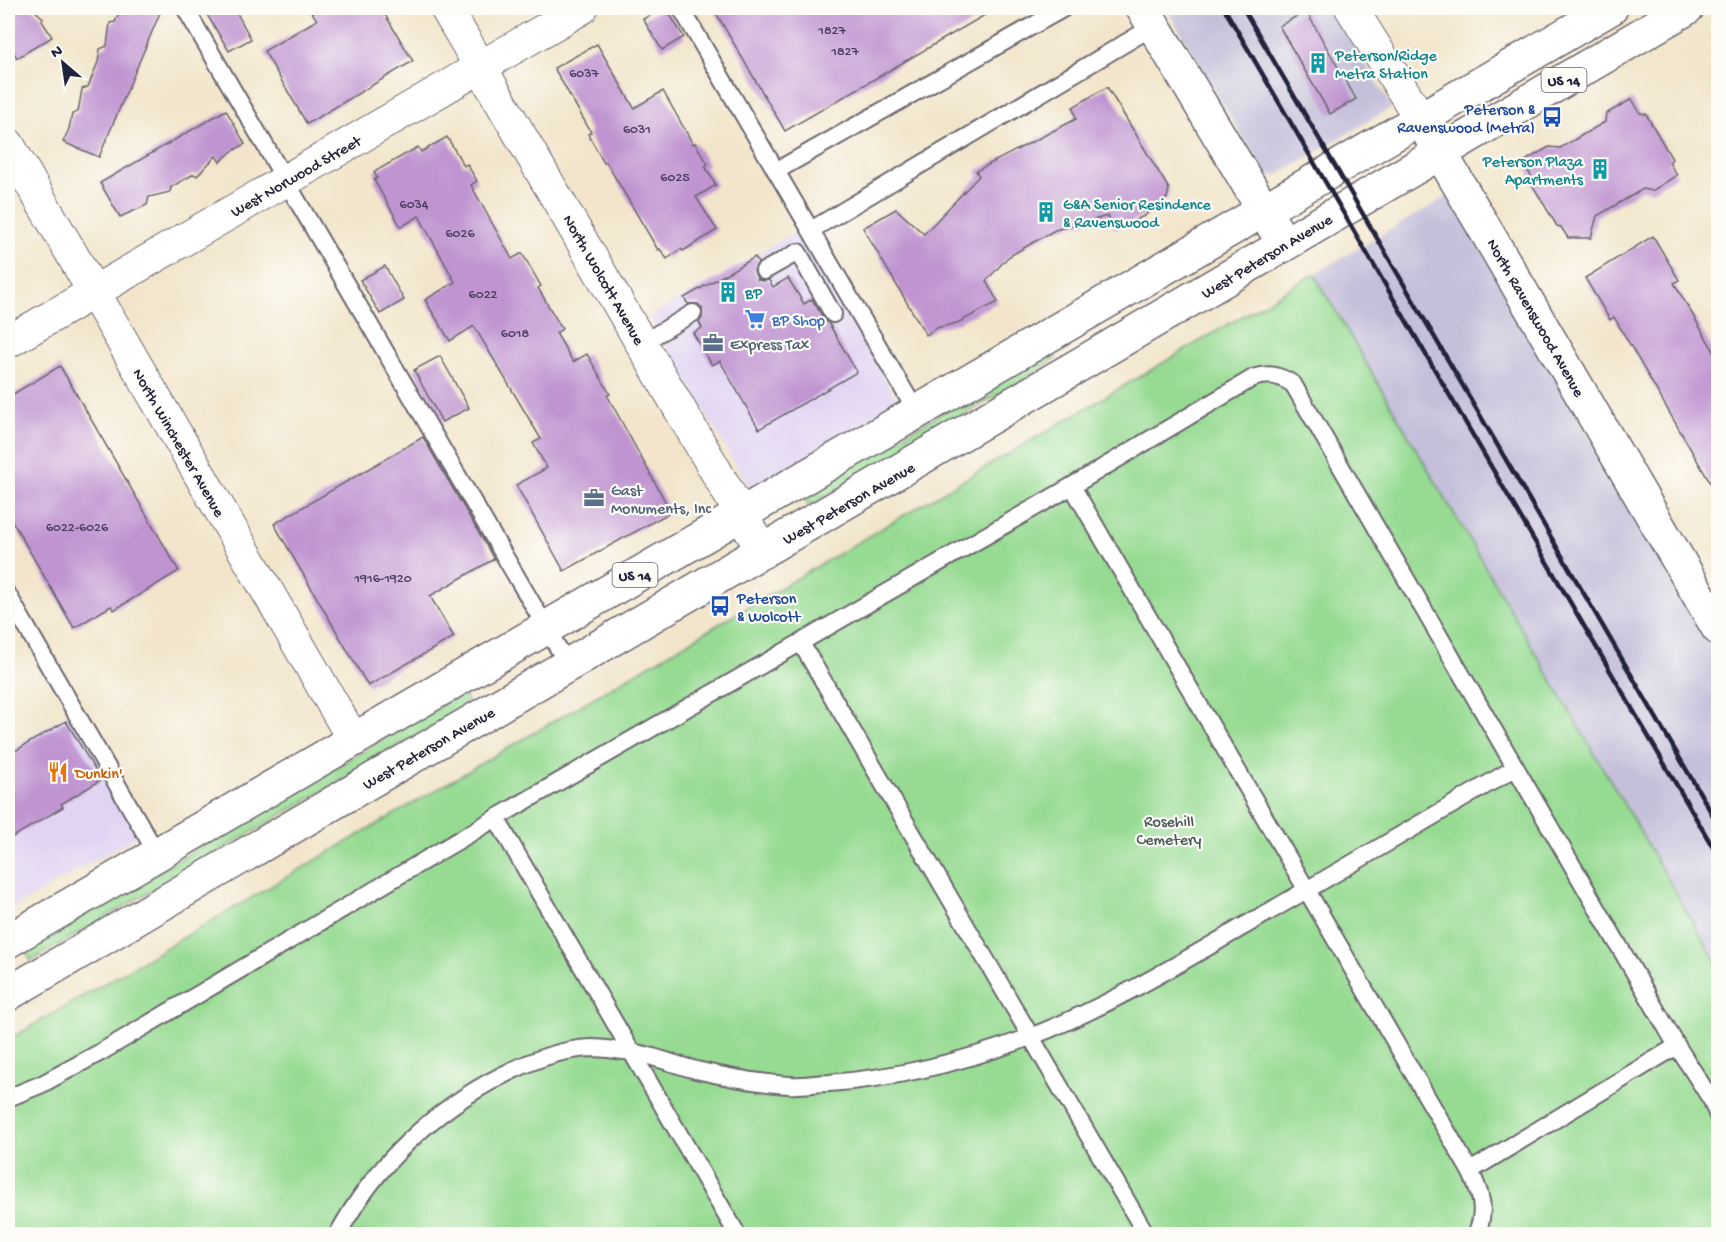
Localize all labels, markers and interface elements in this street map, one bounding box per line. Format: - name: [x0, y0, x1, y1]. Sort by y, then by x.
- house number: 1827: [817, 23, 846, 40]
- north arrow: [33, 33, 93, 93]
- text: N: [48, 42, 67, 64]
- house number: 1827: [830, 44, 859, 61]
- place label: Peterson/Ridge Metra Station: [1334, 48, 1438, 85]
- building icon: Peterson/Ridge Metra Station: [1306, 51, 1330, 75]
- house number: 6037: [569, 66, 600, 83]
- road number: US 14: [1542, 68, 1586, 92]
- place label: Peterson & Ravenswood (Metra): [1397, 102, 1536, 139]
- bus stop icon: Peterson & Ravenswood (Metra): [1540, 105, 1564, 129]
- house number: 6031: [623, 122, 651, 139]
- street label: West Norwood Street: [228, 132, 367, 223]
- place label: Peterson Plaza Apartments: [1482, 154, 1584, 191]
- building icon: Peterson Plaza Apartments: [1588, 157, 1612, 181]
- house number: 6025: [660, 170, 690, 187]
- house number: 6034: [400, 197, 429, 214]
- place label: G&A Senior Resindence & Ravenswood: [1063, 197, 1211, 234]
- building icon: G&A Senior Resindence & Ravenswood: [1034, 200, 1058, 224]
- street label: West Peterson Avenue: [1199, 211, 1337, 305]
- street label: North Wolcott Avenue: [557, 212, 647, 350]
- house number: 6026: [445, 226, 475, 243]
- street label: North Ravenswood Avenue: [1481, 236, 1587, 402]
- building icon: BP: [716, 280, 740, 304]
- place label: BP: [744, 286, 762, 305]
- house number: 6022: [469, 287, 498, 304]
- supermarket icon: BP Shop: [743, 307, 767, 331]
- place label: BP Shop: [771, 313, 825, 332]
- house number: 6018: [501, 326, 530, 343]
- office icon: Express Tax: [701, 331, 725, 355]
- place label: Express Tax: [730, 337, 810, 356]
- street label: North Winchester Avenue: [127, 366, 228, 522]
- street label: West Peterson Avenue: [780, 459, 920, 551]
- place label: Gast Monuments, Inc: [611, 483, 711, 520]
- office icon: Gast Monuments, Inc: [582, 486, 606, 510]
- house number: 6022-6026: [46, 520, 109, 537]
- road number: US 14: [612, 563, 658, 587]
- house number: 1916-1920: [353, 571, 412, 588]
- place label: Peterson & Wolcott: [736, 591, 802, 628]
- bus stop icon: Peterson & Wolcott: [708, 594, 732, 618]
- street label: West Peterson Avenue: [360, 704, 500, 796]
- restaurant icon: Dunkin': [46, 760, 70, 784]
- place label: Dunkin': [74, 766, 123, 785]
- park label: Rosehill Cemetery: [1137, 814, 1202, 851]

